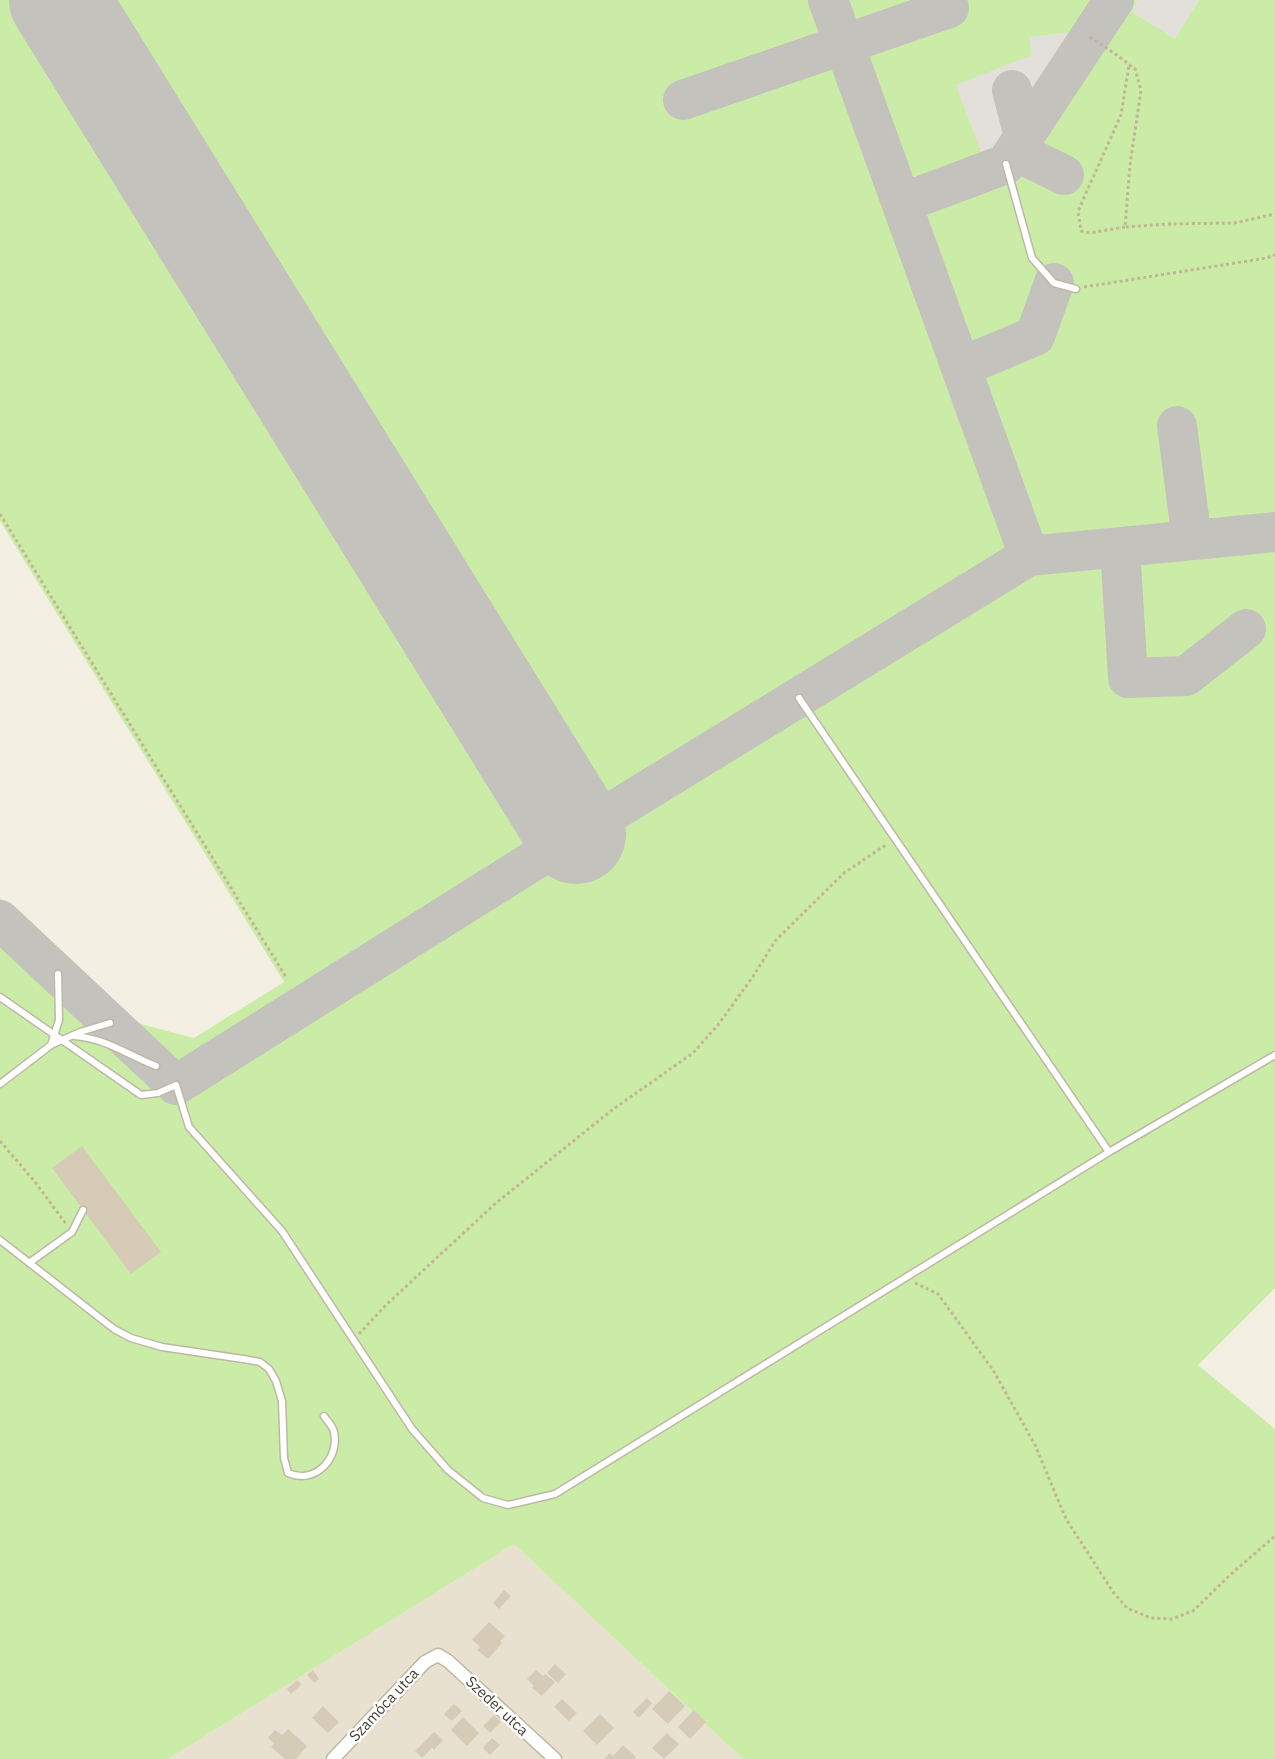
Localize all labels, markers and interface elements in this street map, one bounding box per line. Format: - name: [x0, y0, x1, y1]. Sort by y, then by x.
- street label: Szamóca utca: [345, 1664, 422, 1745]
- street label: Szeder utca: [462, 1672, 533, 1740]

